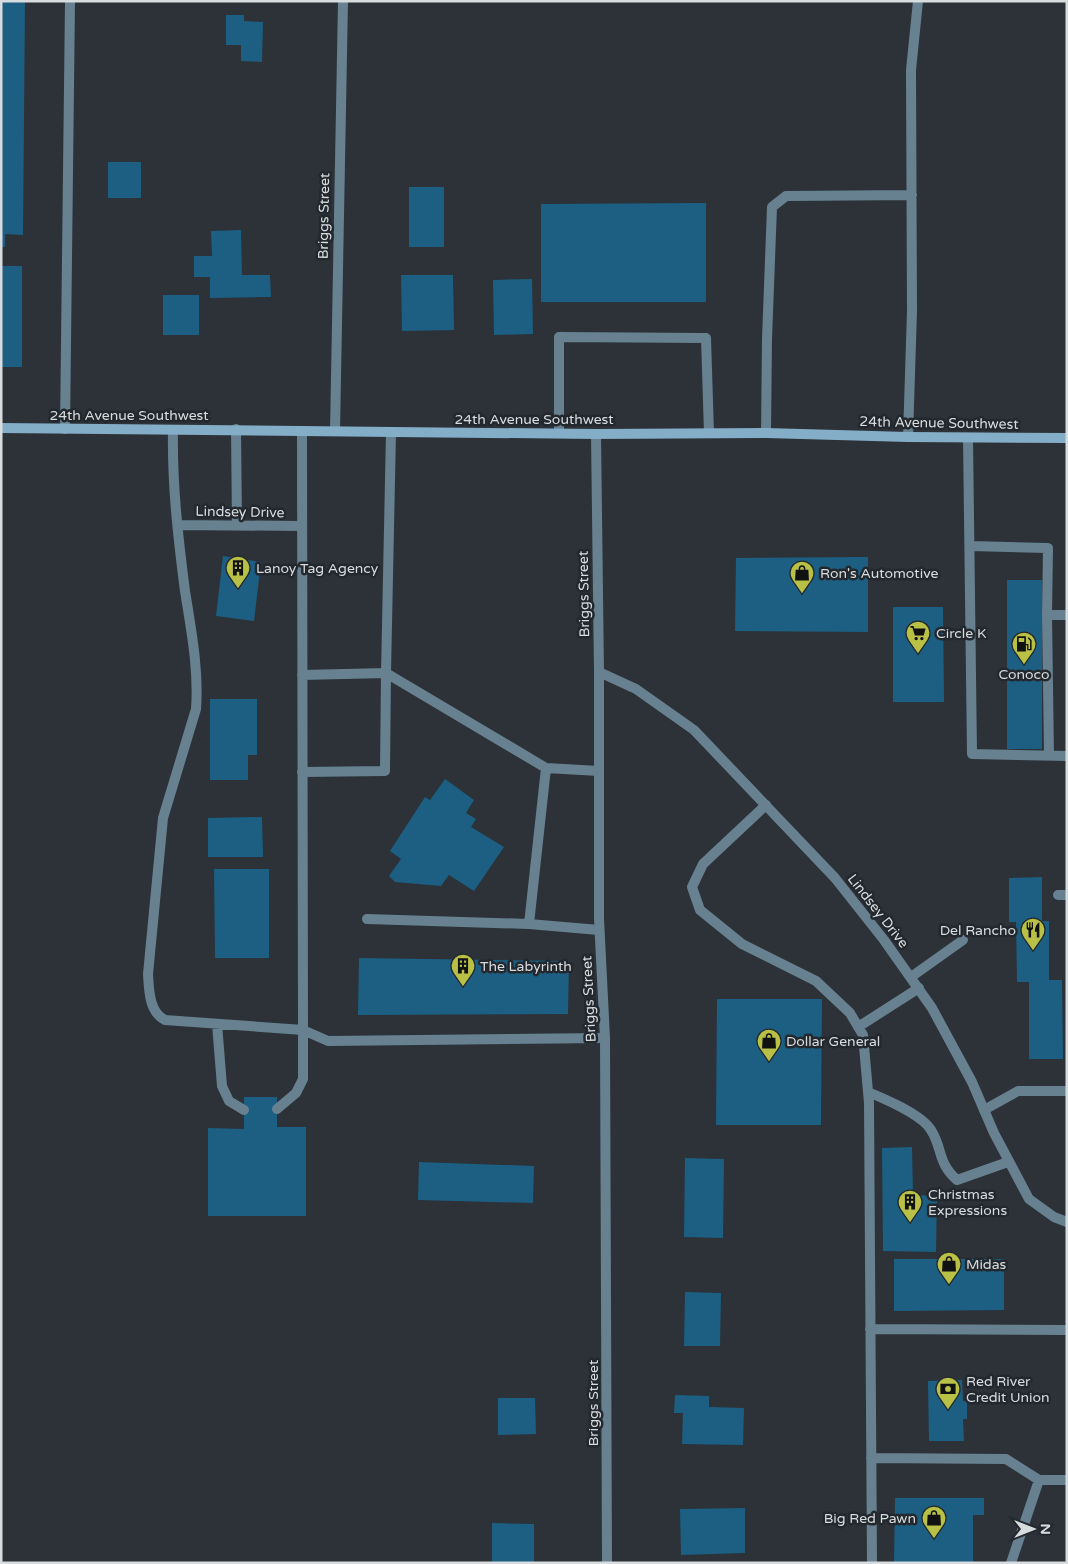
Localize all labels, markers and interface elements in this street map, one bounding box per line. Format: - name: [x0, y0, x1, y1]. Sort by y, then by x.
- street label: Briggs Street: [315, 172, 333, 259]
- street label: 24th Avenue Southwest: [49, 407, 209, 424]
- street label: 24th Avenue Southwest: [454, 411, 614, 428]
- street label: 24th Avenue Southwest: [859, 413, 1019, 433]
- street label: Lindsey Drive: [195, 503, 285, 521]
- street label: Briggs Street: [575, 550, 593, 637]
- building icon: Lanoy Tag Agency: [225, 555, 251, 589]
- place label: Lanoy Tag Agency: [256, 560, 379, 577]
- shop icon: Ron's Automotive: [789, 560, 815, 594]
- place label: Ron's Automotive: [820, 565, 938, 582]
- supermarket icon: Circle K: [905, 620, 931, 654]
- place label: Circle K: [936, 625, 986, 642]
- fuel station icon: Conoco: [1011, 631, 1037, 665]
- place label: Conoco: [999, 666, 1049, 683]
- street label: Lindsey Drive: [844, 871, 912, 951]
- restaurant icon: Del Rancho: [1020, 917, 1046, 951]
- place label: Del Rancho: [940, 922, 1016, 939]
- building icon: The Labyrinth: [450, 953, 476, 987]
- street label: Briggs Street: [578, 955, 600, 1043]
- place label: The Labyrinth: [480, 958, 572, 975]
- shop icon: Dollar General: [756, 1028, 782, 1062]
- place label: Dollar General: [786, 1033, 880, 1050]
- place label: Christmas Expressions: [928, 1186, 1007, 1219]
- building icon: Christmas Expressions: [897, 1189, 923, 1223]
- shop icon: Midas: [936, 1251, 962, 1285]
- place label: Midas: [966, 1256, 1007, 1273]
- street label: Briggs Street: [585, 1359, 602, 1446]
- place label: Red River Credit Union: [966, 1373, 1049, 1406]
- bank icon: Red River Credit Union: [935, 1376, 961, 1410]
- north arrow: [1008, 1504, 1058, 1554]
- shop icon: Big Red Pawn: [921, 1505, 947, 1539]
- place label: Big Red Pawn: [824, 1510, 916, 1527]
- text: N: [1037, 1523, 1054, 1535]

